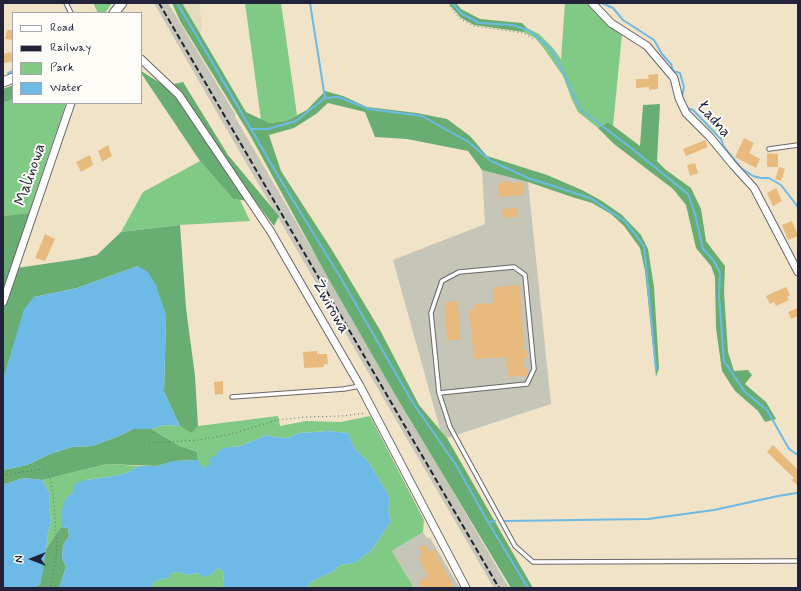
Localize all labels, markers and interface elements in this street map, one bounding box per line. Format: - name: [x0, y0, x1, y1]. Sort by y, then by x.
- legend: [12, 12, 142, 104]
- text: Road: [50, 20, 74, 36]
- text: Railway: [50, 40, 91, 56]
- text: Park: [50, 60, 74, 76]
- text: Water: [50, 80, 82, 96]
- street label: Ładna: [692, 98, 734, 142]
- street label: Malinowa: [11, 141, 51, 209]
- street label: Żwirowa: [307, 277, 353, 337]
- north arrow: [12, 539, 52, 579]
- text: N: [13, 555, 27, 563]

